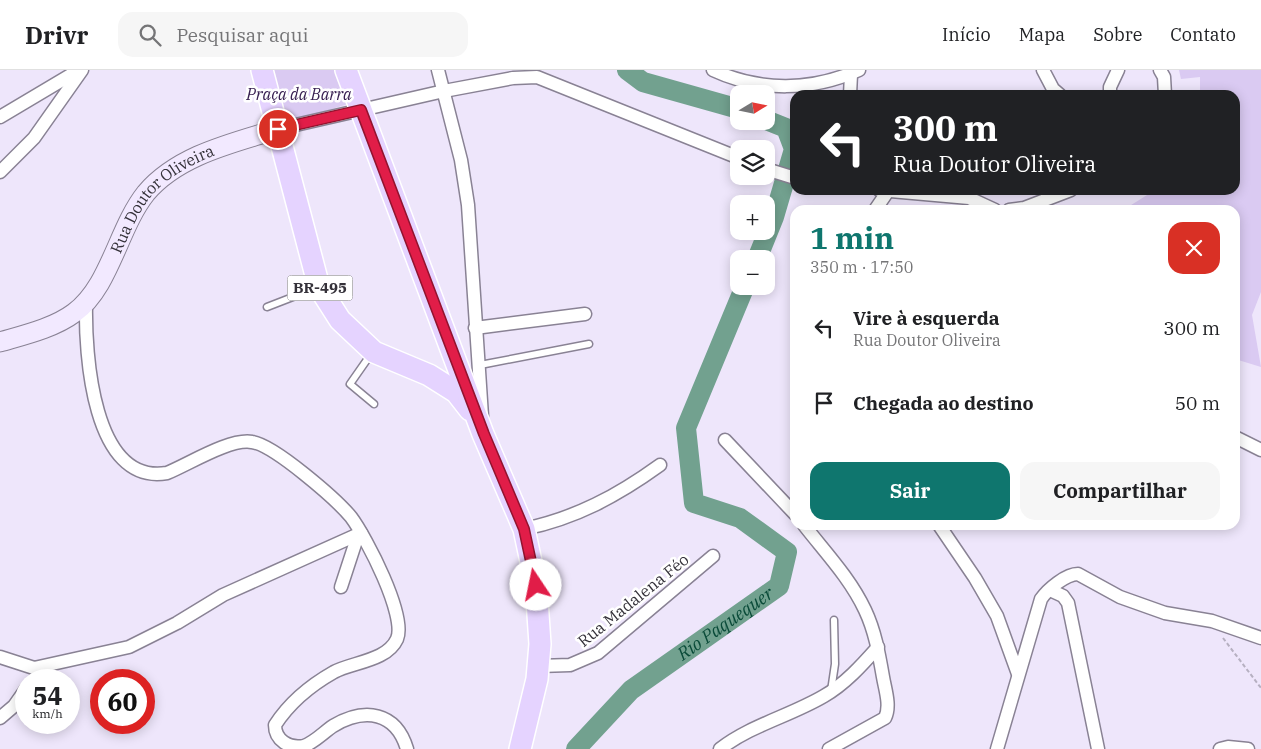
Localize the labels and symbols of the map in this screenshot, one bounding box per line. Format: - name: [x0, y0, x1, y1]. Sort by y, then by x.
- park label: Praça da Barra: [245, 84, 352, 104]
- north arrow: [730, 85, 775, 130]
- pin: [257, 108, 299, 150]
- street label: Rua Doutor Oliveira: [106, 140, 217, 256]
- road number: BR-495: [288, 276, 352, 300]
- street label: Rua Madalena Féo: [573, 549, 693, 651]
- position arrow: [509, 558, 561, 610]
- water label: Rio Paquequer: [672, 581, 779, 666]
- speed limit sign: 60: [90, 669, 155, 734]

